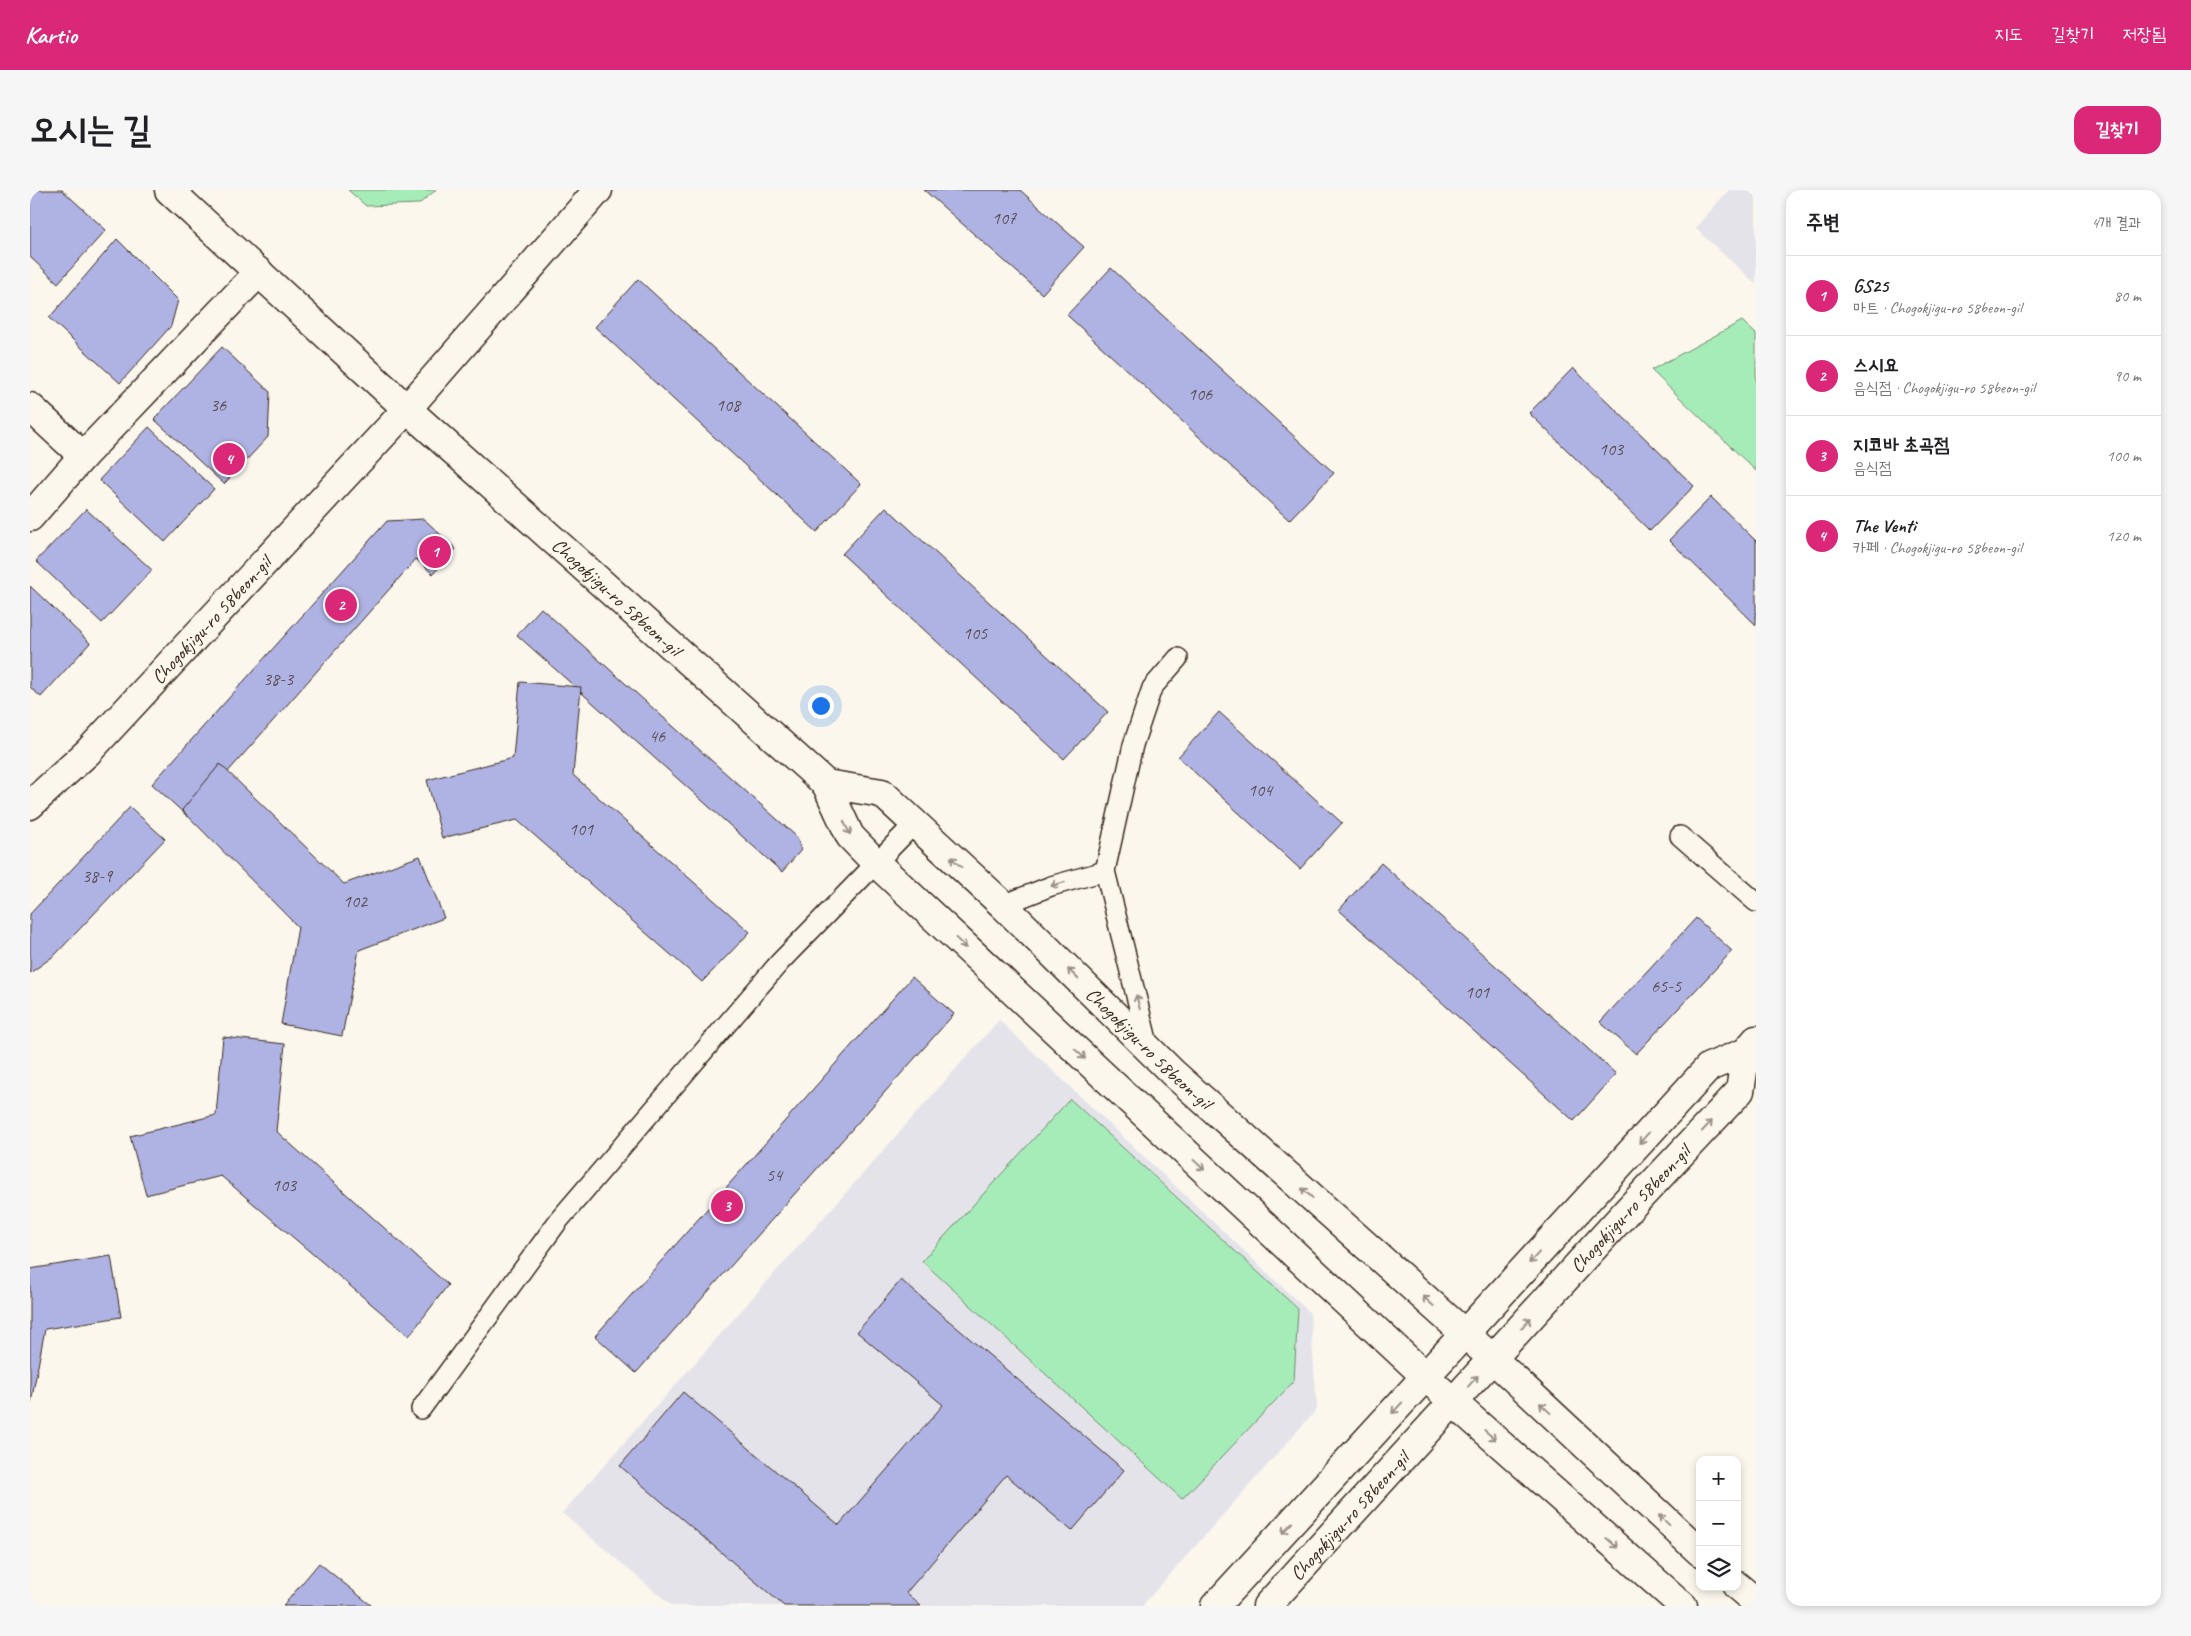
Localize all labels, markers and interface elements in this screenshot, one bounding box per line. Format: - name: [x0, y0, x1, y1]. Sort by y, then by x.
- text: Kartio: [25, 20, 77, 50]
- text: 지도: [1994, 23, 2023, 45]
- text: 길찾기: [2051, 23, 2095, 45]
- text: 저장됨: [2123, 23, 2166, 45]
- button: 길찾기: [2074, 106, 2161, 154]
- text: 오시는 길: [30, 107, 151, 152]
- house number: 107: [992, 207, 1017, 229]
- text: 주변: [1806, 209, 1840, 235]
- text: 4개 결과: [2091, 213, 2141, 233]
- text: GS25: [1853, 274, 1888, 298]
- text: 1: [1818, 286, 1826, 306]
- text: 80 m: [2114, 286, 2141, 306]
- text: 마트 · Chogokjigu-ro 58beon-gil: [1853, 298, 2022, 318]
- text: 스시요: [1853, 353, 1899, 377]
- text: 2: [1818, 366, 1826, 386]
- text: 90 m: [2114, 366, 2141, 386]
- text: 음식점 · Chogokjigu-ro 58beon-gil: [1853, 378, 2035, 398]
- house number: 106: [1188, 383, 1213, 405]
- house number: 36: [210, 394, 227, 416]
- house number: 108: [716, 394, 742, 416]
- text: 지코바 초곡점: [1853, 433, 1949, 457]
- house number: 103: [1599, 438, 1625, 460]
- pin: 4: [213, 440, 245, 478]
- text: 3: [1818, 446, 1826, 466]
- text: 100 m: [2107, 446, 2141, 466]
- text: 음식점: [1853, 458, 1892, 478]
- text: The Venti: [1853, 514, 1916, 538]
- text: 4: [1818, 526, 1826, 546]
- text: 120 m: [2107, 526, 2141, 546]
- pin: 1: [419, 533, 451, 571]
- street label: Chogokjigu-ro 58beon-gil: [546, 533, 689, 664]
- text: 카페 · Chogokjigu-ro 58beon-gil: [1853, 538, 2022, 558]
- street label: Chogokjigu-ro 58beon-gil: [146, 548, 279, 689]
- pin: 2: [325, 586, 357, 624]
- house number: 105: [963, 622, 988, 644]
- house number: 38-3: [263, 668, 295, 690]
- your location: [808, 693, 834, 719]
- house number: 46: [649, 725, 666, 747]
- house number: 104: [1248, 779, 1274, 801]
- house number: 101: [569, 818, 594, 840]
- one-way arrow: [842, 821, 852, 836]
- one-way arrow: [950, 856, 963, 867]
- house number: 38-9: [82, 865, 114, 887]
- one-way arrow: [1050, 879, 1066, 889]
- house number: 102: [343, 890, 369, 912]
- one-way arrow: [955, 937, 968, 949]
- one-way arrow: [1067, 968, 1080, 980]
- house number: 65-5: [1651, 975, 1682, 997]
- house number: 101: [1465, 981, 1490, 1003]
- street label: Chogokjigu-ro 58beon-gil: [1080, 982, 1220, 1117]
- one-way arrow: [1133, 995, 1142, 1011]
- one-way arrow: [1073, 1048, 1086, 1060]
- one-way arrow: [1701, 1120, 1713, 1133]
- one-way arrow: [1638, 1131, 1650, 1144]
- street label: Chogokjigu-ro 58beon-gil: [1565, 1137, 1698, 1278]
- one-way arrow: [1192, 1159, 1205, 1171]
- house number: 54: [766, 1164, 784, 1186]
- house number: 103: [272, 1174, 298, 1196]
- pin: 3: [711, 1187, 743, 1225]
- one-way arrow: [1301, 1187, 1314, 1199]
- one-way arrow: [1528, 1251, 1540, 1264]
- one-way arrow: [1422, 1295, 1435, 1307]
- one-way arrow: [1520, 1316, 1532, 1329]
- one-way arrow: [1468, 1375, 1479, 1388]
- one-way arrow: [1391, 1402, 1403, 1415]
- one-way arrow: [1539, 1402, 1552, 1414]
- one-way arrow: [1484, 1430, 1497, 1441]
- street label: Chogokjigu-ro 58beon-gil: [1285, 1444, 1417, 1586]
- map controls: [1696, 1456, 1741, 1591]
- button: +: [1696, 1456, 1741, 1501]
- button: −: [1696, 1501, 1741, 1546]
- one-way arrow: [1657, 1514, 1670, 1526]
- one-way arrow: [1281, 1522, 1293, 1535]
- one-way arrow: [1606, 1537, 1619, 1549]
- button: layers: [1696, 1546, 1741, 1591]

